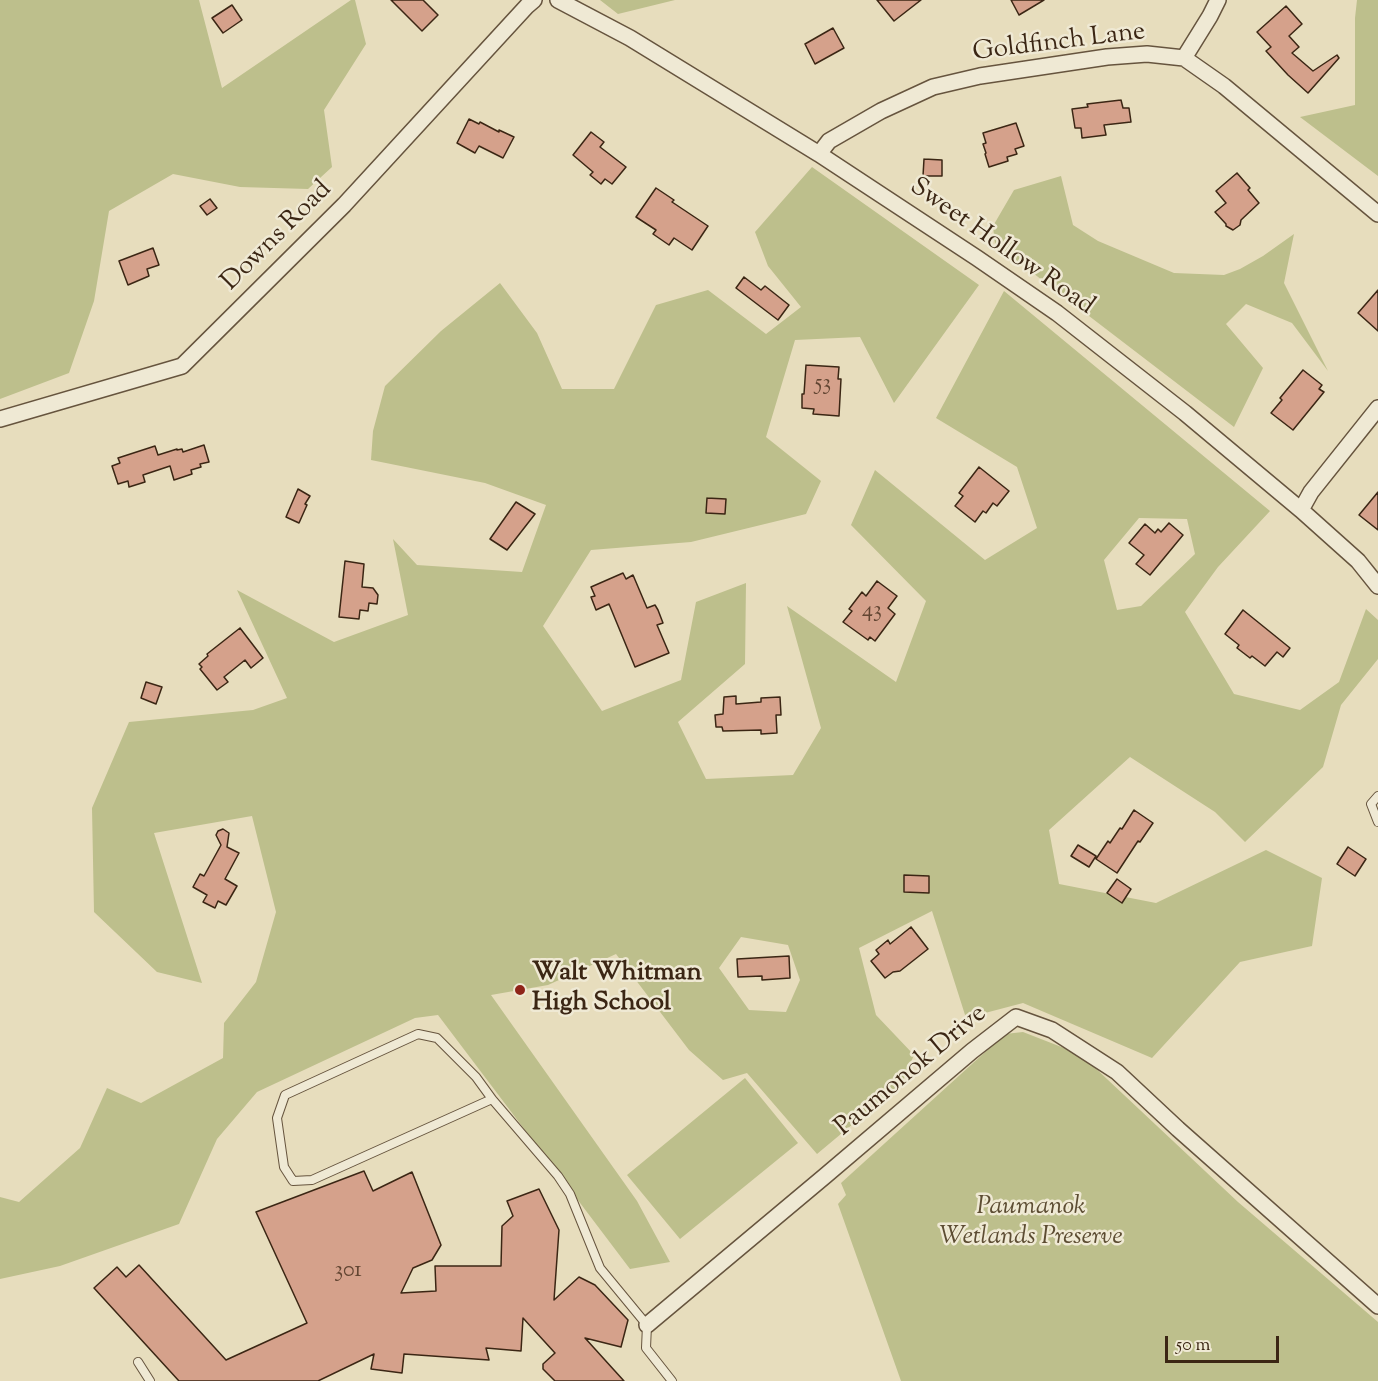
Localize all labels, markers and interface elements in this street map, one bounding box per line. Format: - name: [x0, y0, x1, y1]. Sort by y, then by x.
- street label: Goldfinch Lane: [971, 18, 1147, 70]
- street label: Sweet Hollow Road: [903, 173, 1099, 323]
- street label: Downs Road: [216, 175, 340, 299]
- house number: 53: [815, 372, 831, 398]
- house number: 43: [862, 599, 882, 625]
- place label: Walt Whitman High School: [532, 959, 702, 1020]
- marker: Walt Whitman High School: [513, 983, 527, 997]
- street label: Paumonok Drive: [830, 1000, 994, 1144]
- park label: Paumanok Wetlands Preserve: [939, 1193, 1123, 1254]
- house number: 301: [334, 1259, 362, 1285]
- scale bar: [1168, 1324, 1282, 1362]
- text: 50 m: [1176, 1333, 1210, 1359]

